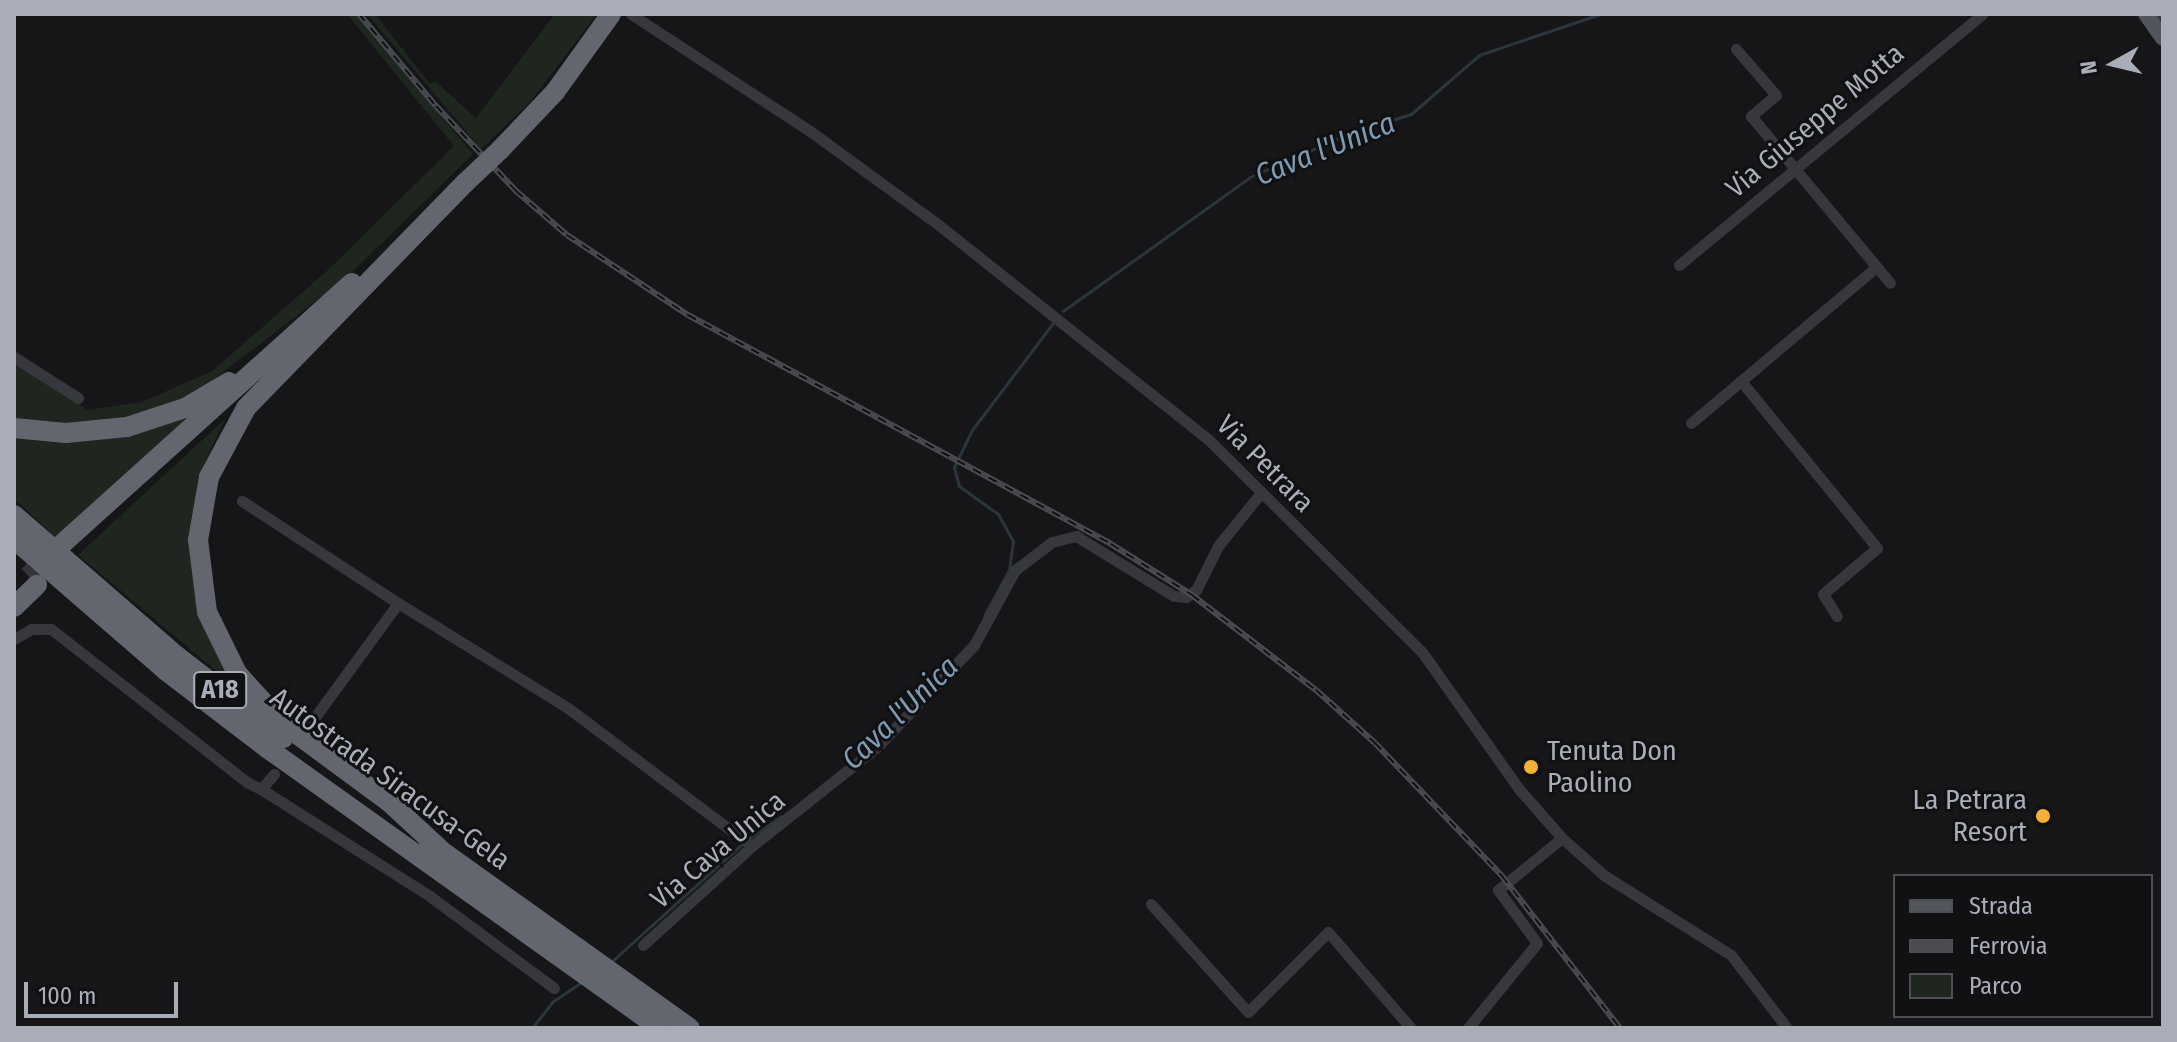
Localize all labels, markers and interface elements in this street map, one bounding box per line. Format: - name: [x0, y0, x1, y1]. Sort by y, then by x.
- north arrow: [2073, 24, 2153, 104]
- street label: Via Giuseppe Motta: [1719, 37, 1911, 205]
- text: N: [2074, 59, 2103, 76]
- water label: Cava l'Unica: [1250, 105, 1400, 193]
- street label: Via Petrara: [1209, 408, 1321, 520]
- water label: Cava l'Unica: [834, 649, 966, 777]
- road number: A18: [192, 668, 248, 712]
- street label: Autostrada Siracusa-Gela: [264, 681, 516, 877]
- place label: Tenuta Don Paolino: [1547, 734, 1677, 800]
- marker: Tenuta Don Paolino: [1522, 758, 1540, 776]
- place label: La Petrara Resort: [1912, 783, 2027, 849]
- street label: Via Cava Unica: [644, 784, 792, 916]
- marker: La Petrara Resort: [2034, 807, 2052, 825]
- legend: [1893, 874, 2153, 1018]
- text: Strada: [1969, 892, 2033, 920]
- text: Ferrovia: [1969, 932, 2048, 960]
- scale bar: [28, 966, 182, 1016]
- text: Parco: [1969, 972, 2022, 1000]
- text: 100 m: [38, 982, 96, 1010]

